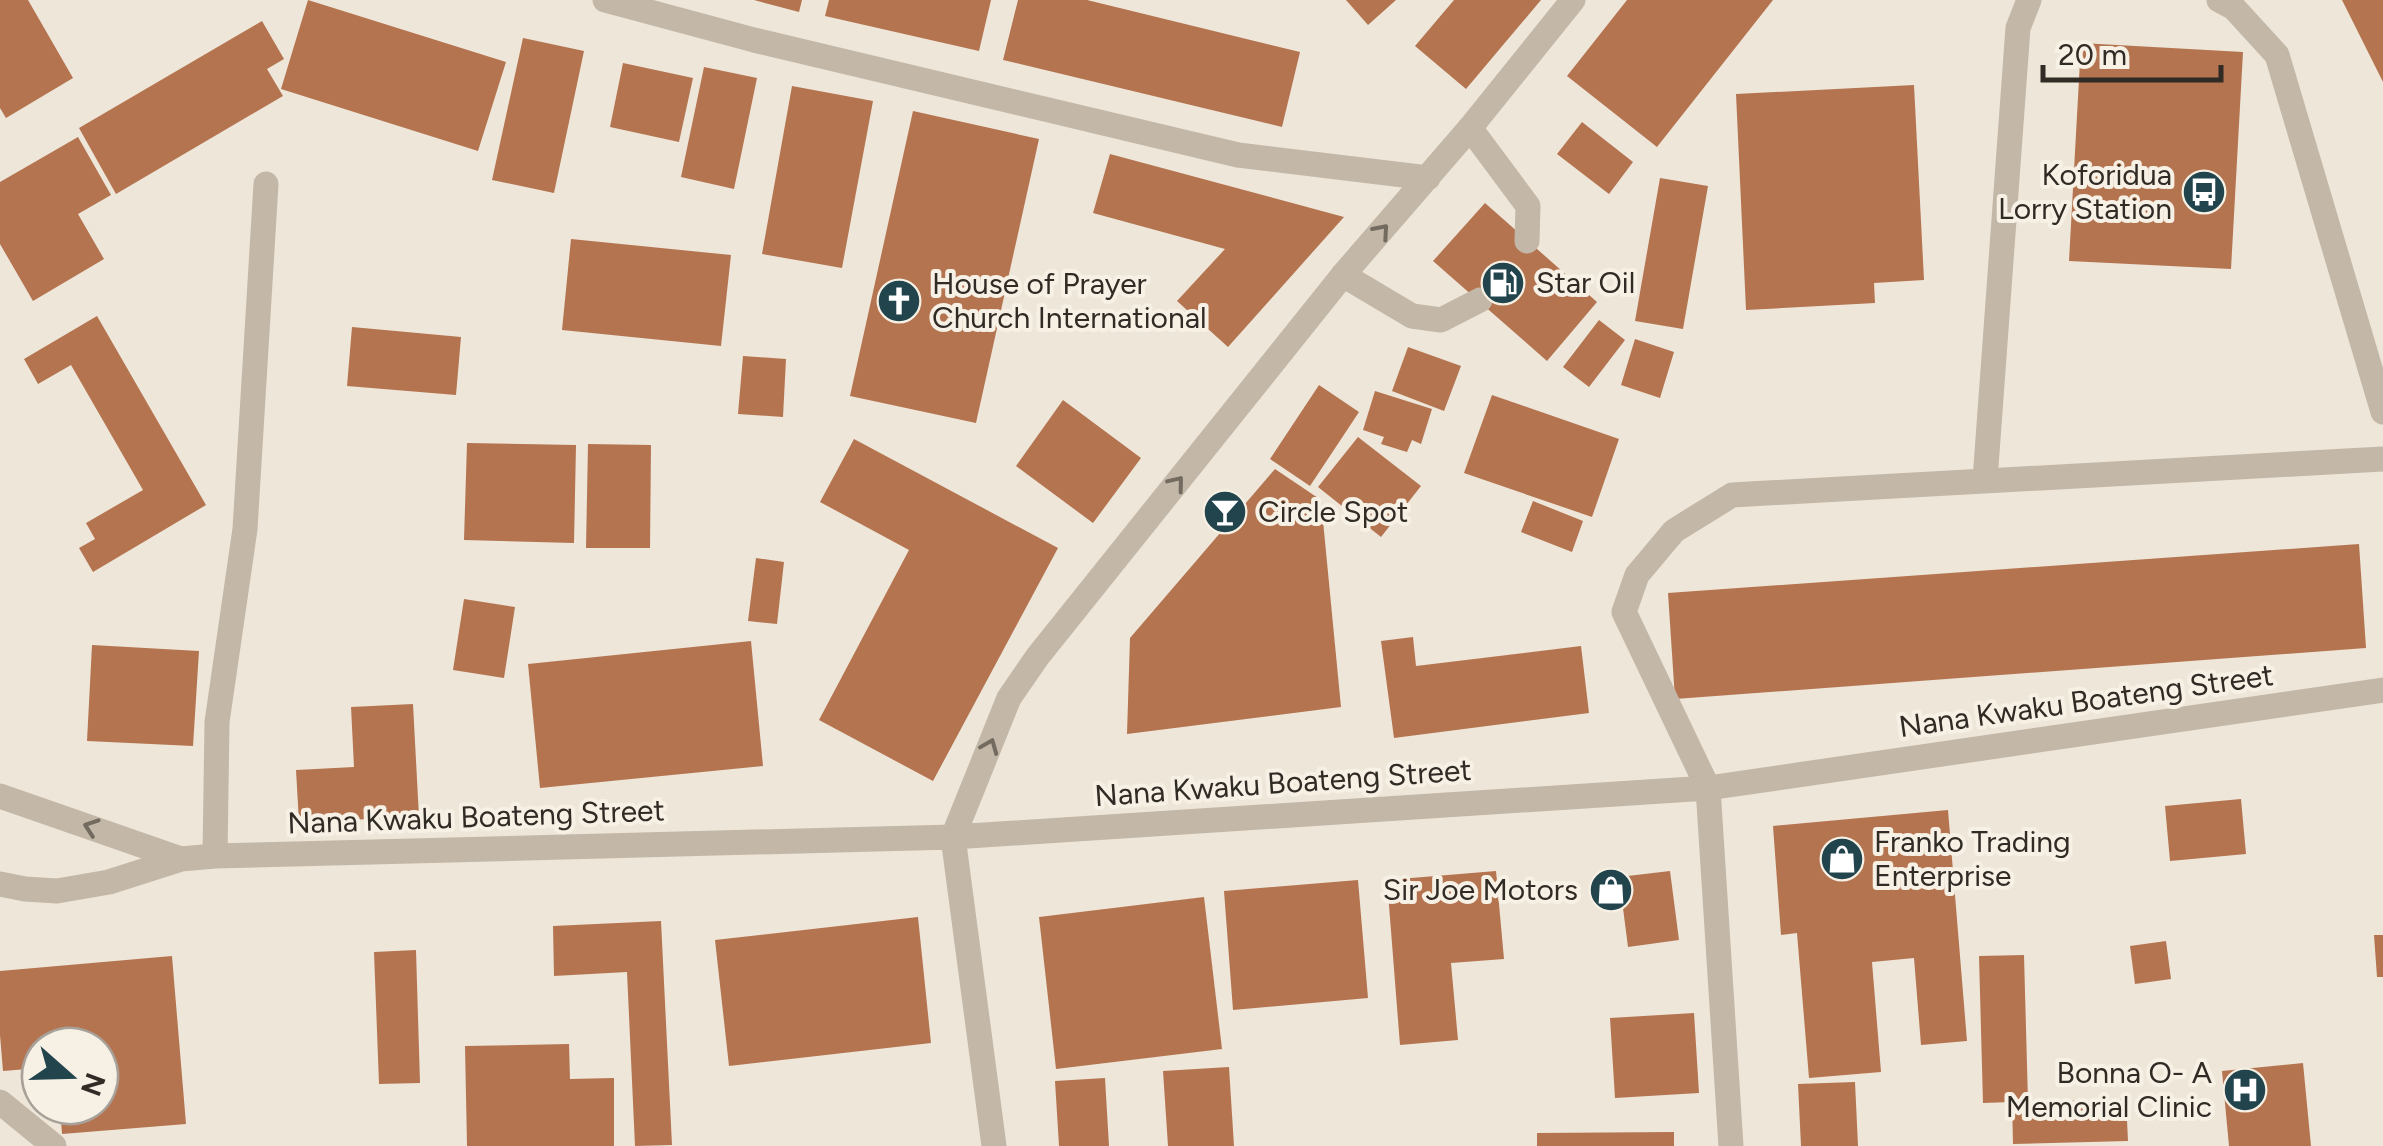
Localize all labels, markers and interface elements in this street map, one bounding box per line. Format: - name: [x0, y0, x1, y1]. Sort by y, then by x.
- scale bar: [2043, 20, 2220, 82]
- text: 20 m: [2058, 36, 2127, 73]
- place label: Koforidua Lorry Station: [1998, 156, 2172, 227]
- bus stop icon: Koforidua Lorry Station: [2181, 169, 2227, 215]
- one-way arrow: [1370, 224, 1388, 243]
- fuel station icon: Star Oil: [1480, 260, 1526, 306]
- place label: Star Oil: [1536, 264, 1635, 301]
- place label: House of Prayer Church International: [932, 265, 1207, 336]
- church icon: House of Prayer Church International: [876, 278, 922, 324]
- one-way arrow: [1165, 476, 1183, 494]
- bar icon: Circle Spot: [1202, 489, 1248, 535]
- place label: Circle Spot: [1258, 493, 1408, 530]
- street label: Nana Kwaku Boateng Street: [1896, 656, 2275, 745]
- one-way arrow: [978, 738, 998, 756]
- street label: Nana Kwaku Boateng Street: [1093, 751, 1473, 814]
- street label: Nana Kwaku Boateng Street: [287, 791, 665, 842]
- one-way arrow: [83, 818, 100, 839]
- place label: Franko Trading Enterprise: [1874, 823, 2071, 894]
- shop icon: Franko Trading Enterprise: [1819, 836, 1865, 882]
- shop icon: Sir Joe Motors: [1588, 867, 1634, 913]
- place label: Sir Joe Motors: [1383, 871, 1578, 908]
- north arrow: [20, 1026, 120, 1126]
- place label: Bonna O- A Memorial Clinic: [2006, 1054, 2213, 1125]
- hospital icon: Bonna O- A Memorial Clinic: [2222, 1067, 2268, 1113]
- text: N: [74, 1069, 113, 1101]

